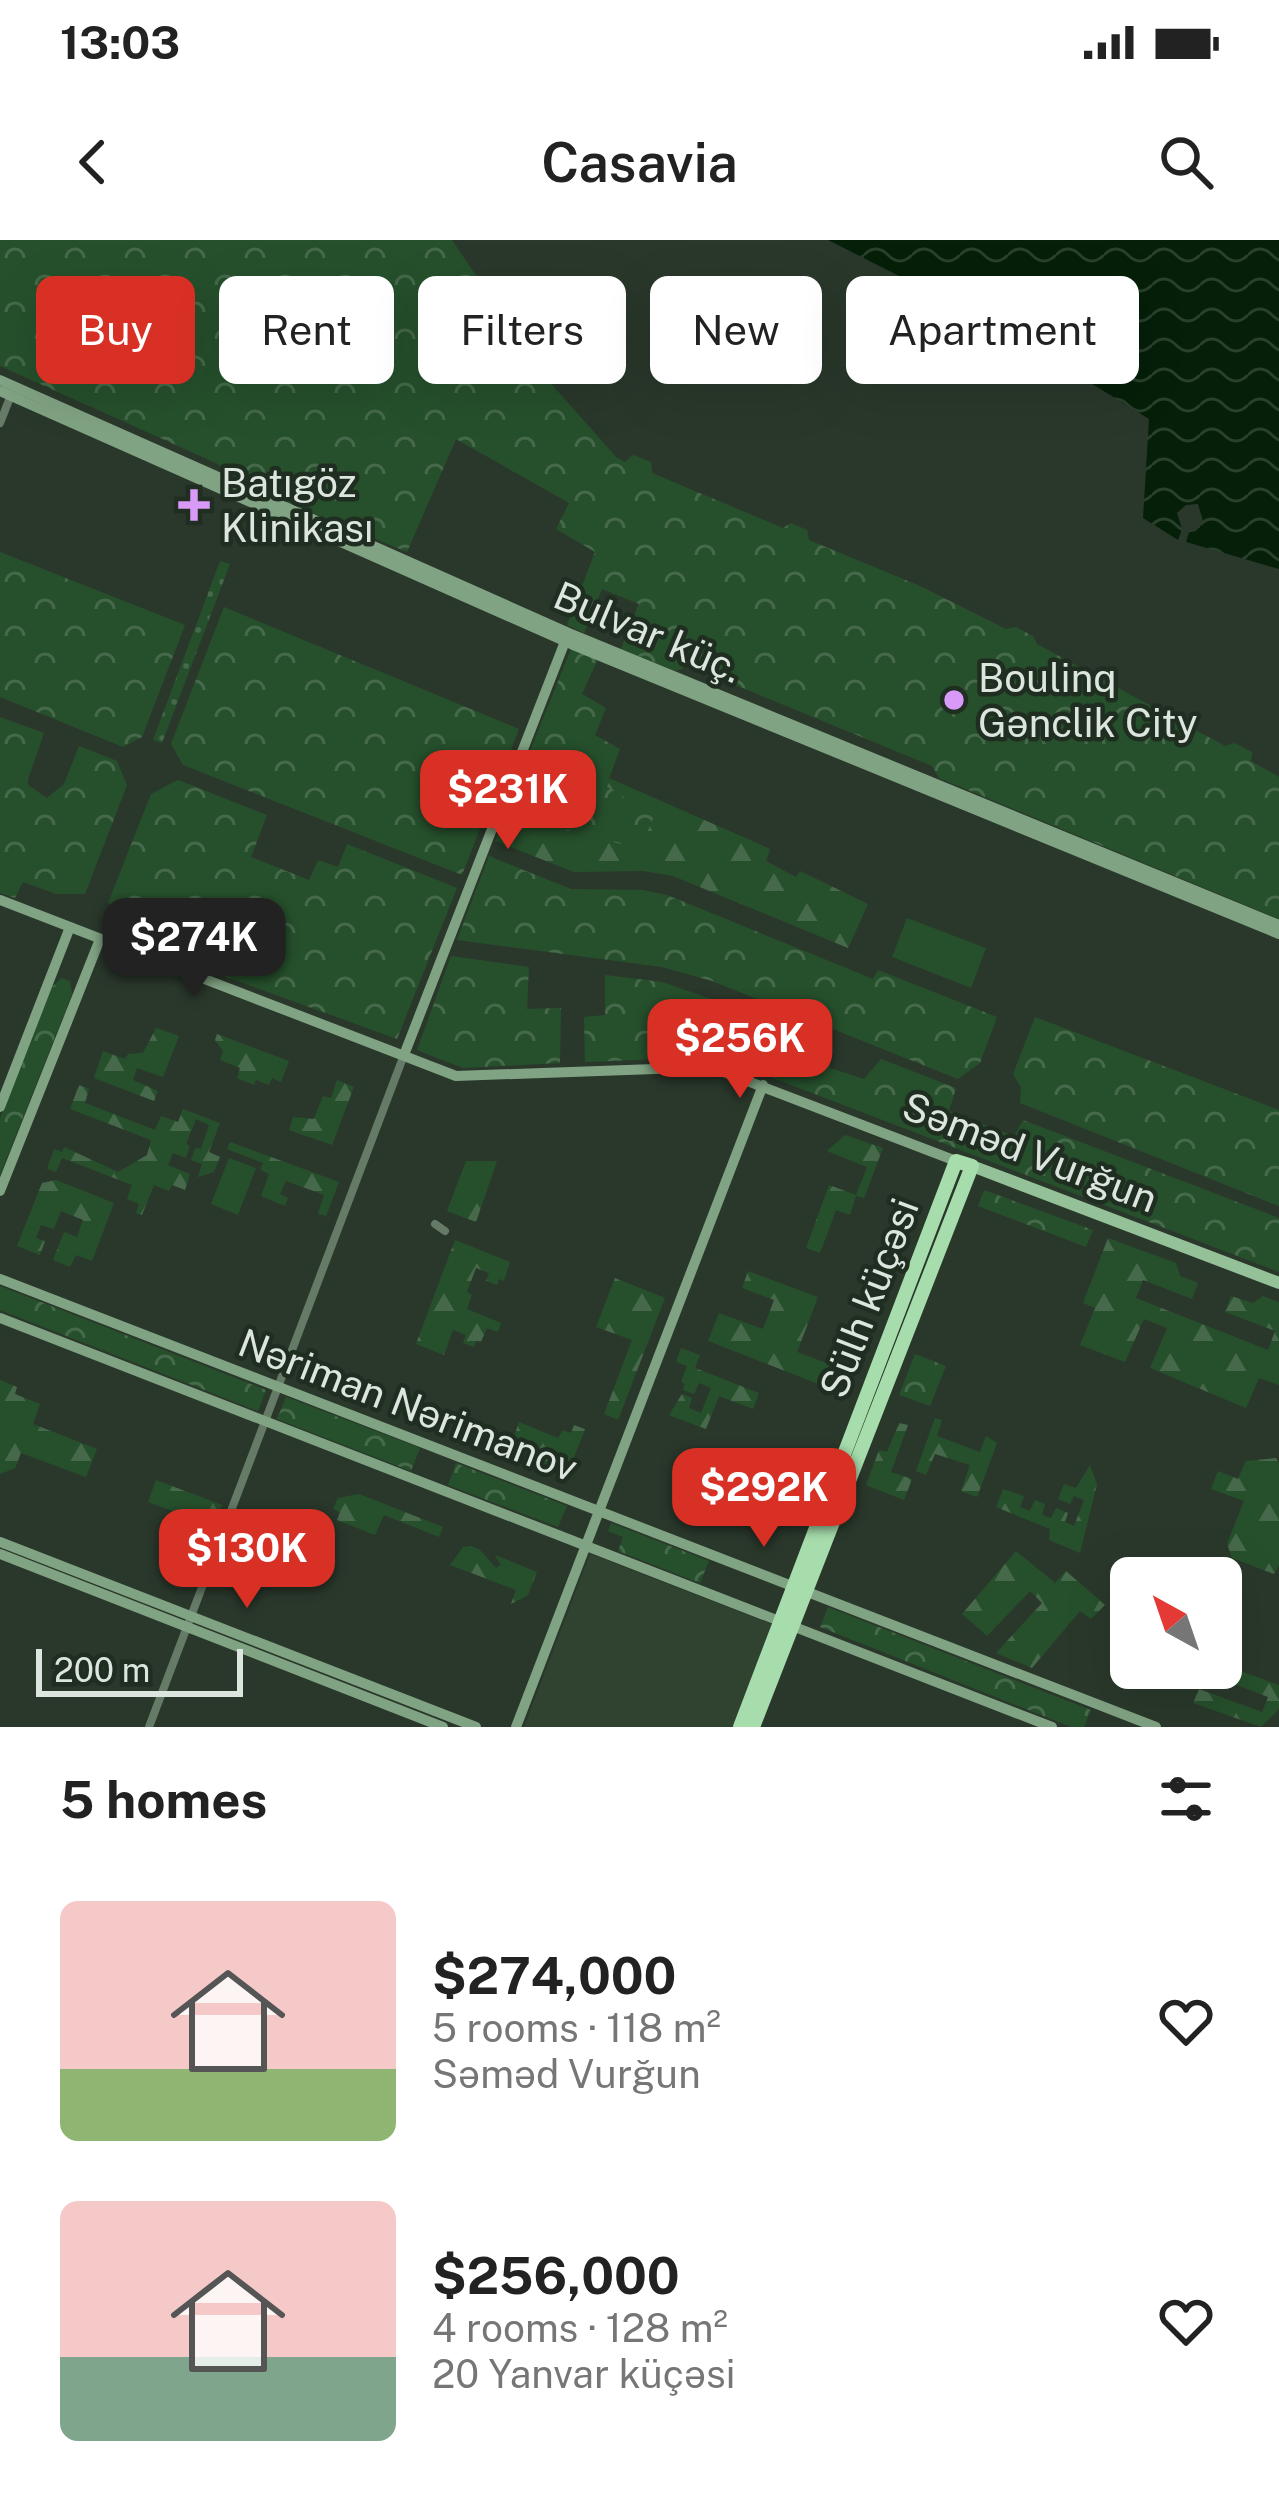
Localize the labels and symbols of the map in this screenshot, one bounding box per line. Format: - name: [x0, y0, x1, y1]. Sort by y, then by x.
- place label: Batıgöz Klinikası: [221, 460, 373, 551]
- marker: Batıgöz Klinikası: [178, 489, 210, 521]
- street label: Bulvar küç.: [547, 572, 749, 692]
- place label: Boulinq Gənclik City: [978, 655, 1198, 746]
- marker: Boulinq Gənclik City: [941, 687, 967, 713]
- pin: $231K: [424, 750, 592, 852]
- pin: $274K: [110, 898, 278, 1000]
- pin: $256K: [656, 999, 824, 1101]
- street label: Səməd Vurğun: [896, 1082, 1164, 1222]
- street label: Sülh küçəsi: [810, 1192, 928, 1404]
- street label: Nəriman Nərimanov: [232, 1319, 584, 1491]
- pin: $292K: [680, 1448, 848, 1550]
- pin: $130K: [163, 1509, 331, 1611]
- north arrow: [1110, 1557, 1242, 1689]
- scale bar: [36, 1643, 243, 1696]

